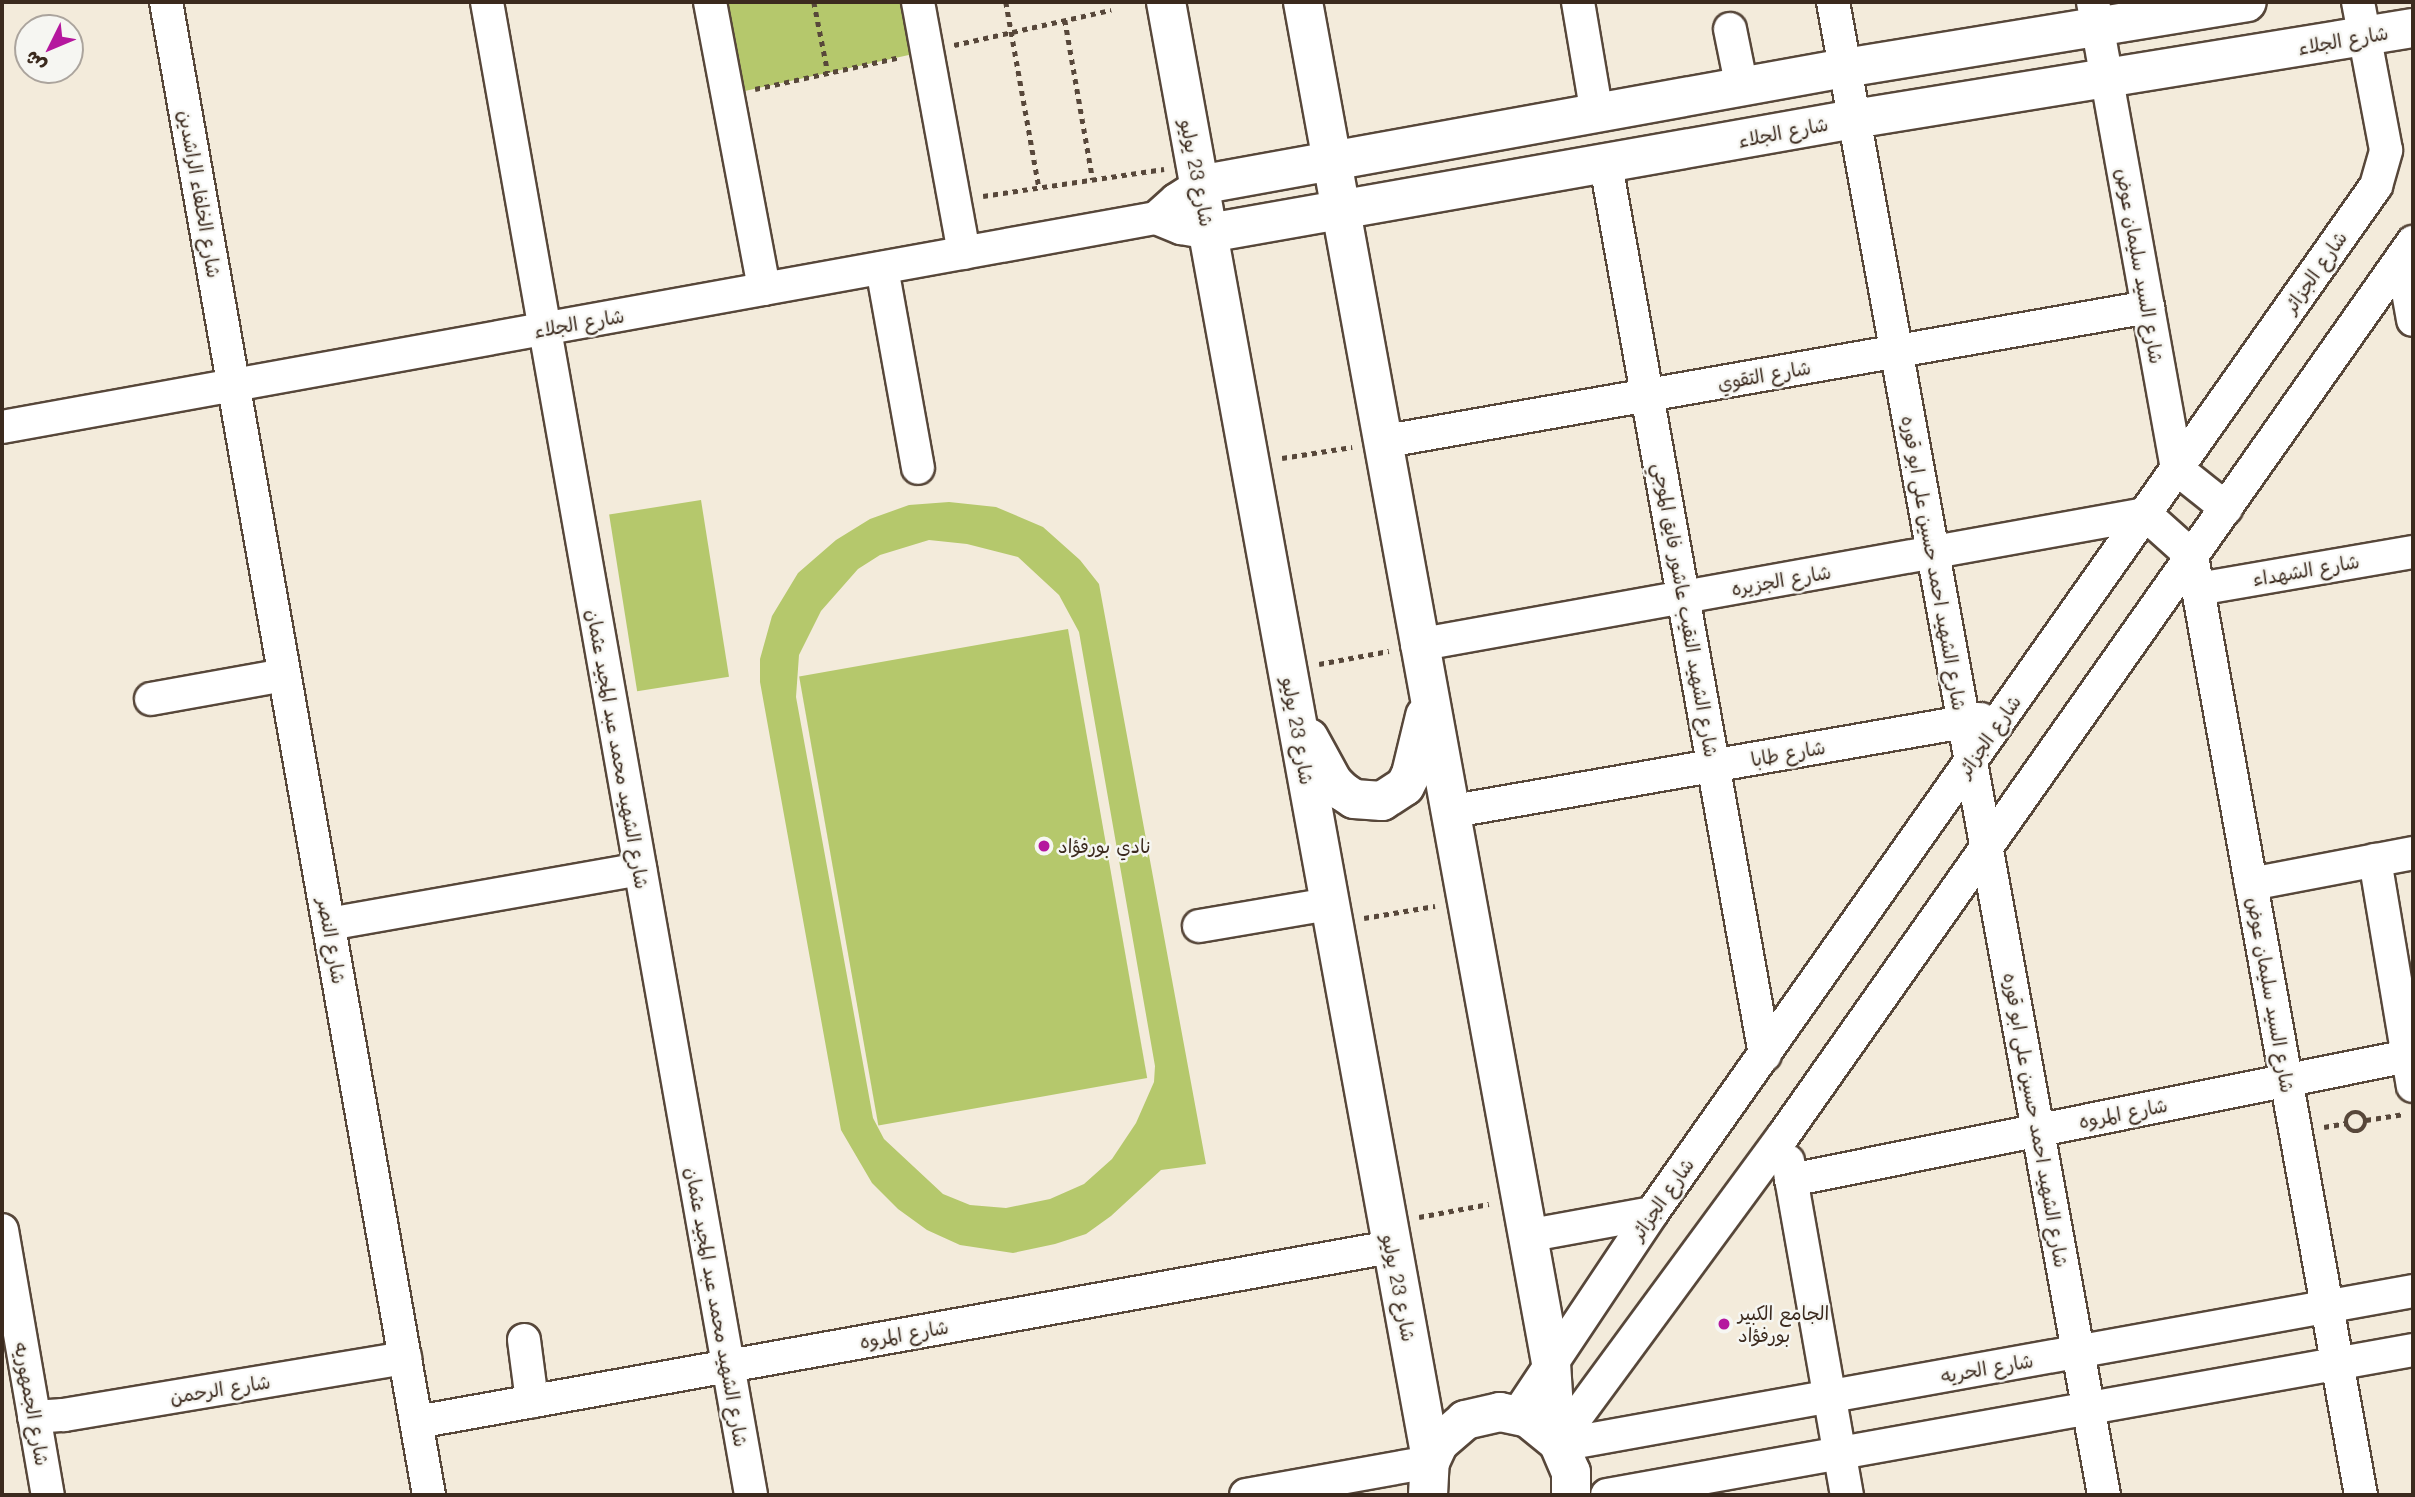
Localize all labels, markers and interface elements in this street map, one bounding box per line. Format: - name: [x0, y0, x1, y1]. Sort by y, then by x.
- north arrow: [14, 14, 84, 84]
- street label: شارع الجلاء: [2296, 21, 2390, 59]
- text: ش: [18, 46, 51, 78]
- street label: شارع الخلفاء الراشدين: [174, 108, 226, 280]
- street label: شارع الجلاء: [1736, 112, 1830, 152]
- street label: شارع 23 يوليو: [1175, 117, 1219, 229]
- street label: شارع السيد سليمان عوض: [2112, 166, 2168, 366]
- street label: شارع الجزائر: [2278, 227, 2352, 317]
- street label: شارع الجلاء: [532, 304, 626, 342]
- street label: شارع التقوي: [1716, 356, 1812, 394]
- street label: شارع الشهيد احمد حسين على ابو قوره: [1897, 414, 1971, 712]
- street label: شارع الشهيد النقيب عاشور فايق الموجي: [1649, 461, 1723, 759]
- street label: شارع الشهداء: [2251, 549, 2361, 591]
- street label: شارع الجزيره: [1729, 560, 1833, 600]
- street label: شارع الشهيد محمد عبد المجيد عثمان: [582, 607, 654, 891]
- street label: شارع 23 يوليو: [1277, 675, 1319, 787]
- street label: شارع الجزائر: [1952, 691, 2026, 781]
- street label: شارع طابا: [1749, 735, 1827, 771]
- place label: نادي بورفؤاد: [1058, 835, 1151, 857]
- marker: نادي بورفؤاد: [1036, 838, 1052, 854]
- street label: شارع السيد سليمان عوض: [2243, 895, 2299, 1095]
- street label: شارع النصر: [313, 896, 351, 986]
- street label: شارع الشهيد احمد حسين على ابو قوره: [1999, 971, 2073, 1269]
- street label: شارع المروه: [2077, 1093, 2169, 1133]
- street label: شارع الجزائر: [1625, 1154, 1699, 1244]
- street label: شارع الشهيد محمد عبد المجيد عثمان: [681, 1165, 753, 1449]
- street label: شارع 23 يوليو: [1377, 1232, 1421, 1344]
- place label: الجامع الكبير بورفؤاد: [1738, 1302, 1829, 1346]
- street label: شارع المروه: [858, 1315, 950, 1353]
- marker: الجامع الكبير بورفؤاد: [1716, 1316, 1732, 1332]
- street label: شارع الجمهوريه: [10, 1340, 54, 1468]
- street label: شارع الحريه: [1939, 1349, 2035, 1387]
- street label: شارع الرحمن: [168, 1370, 272, 1408]

